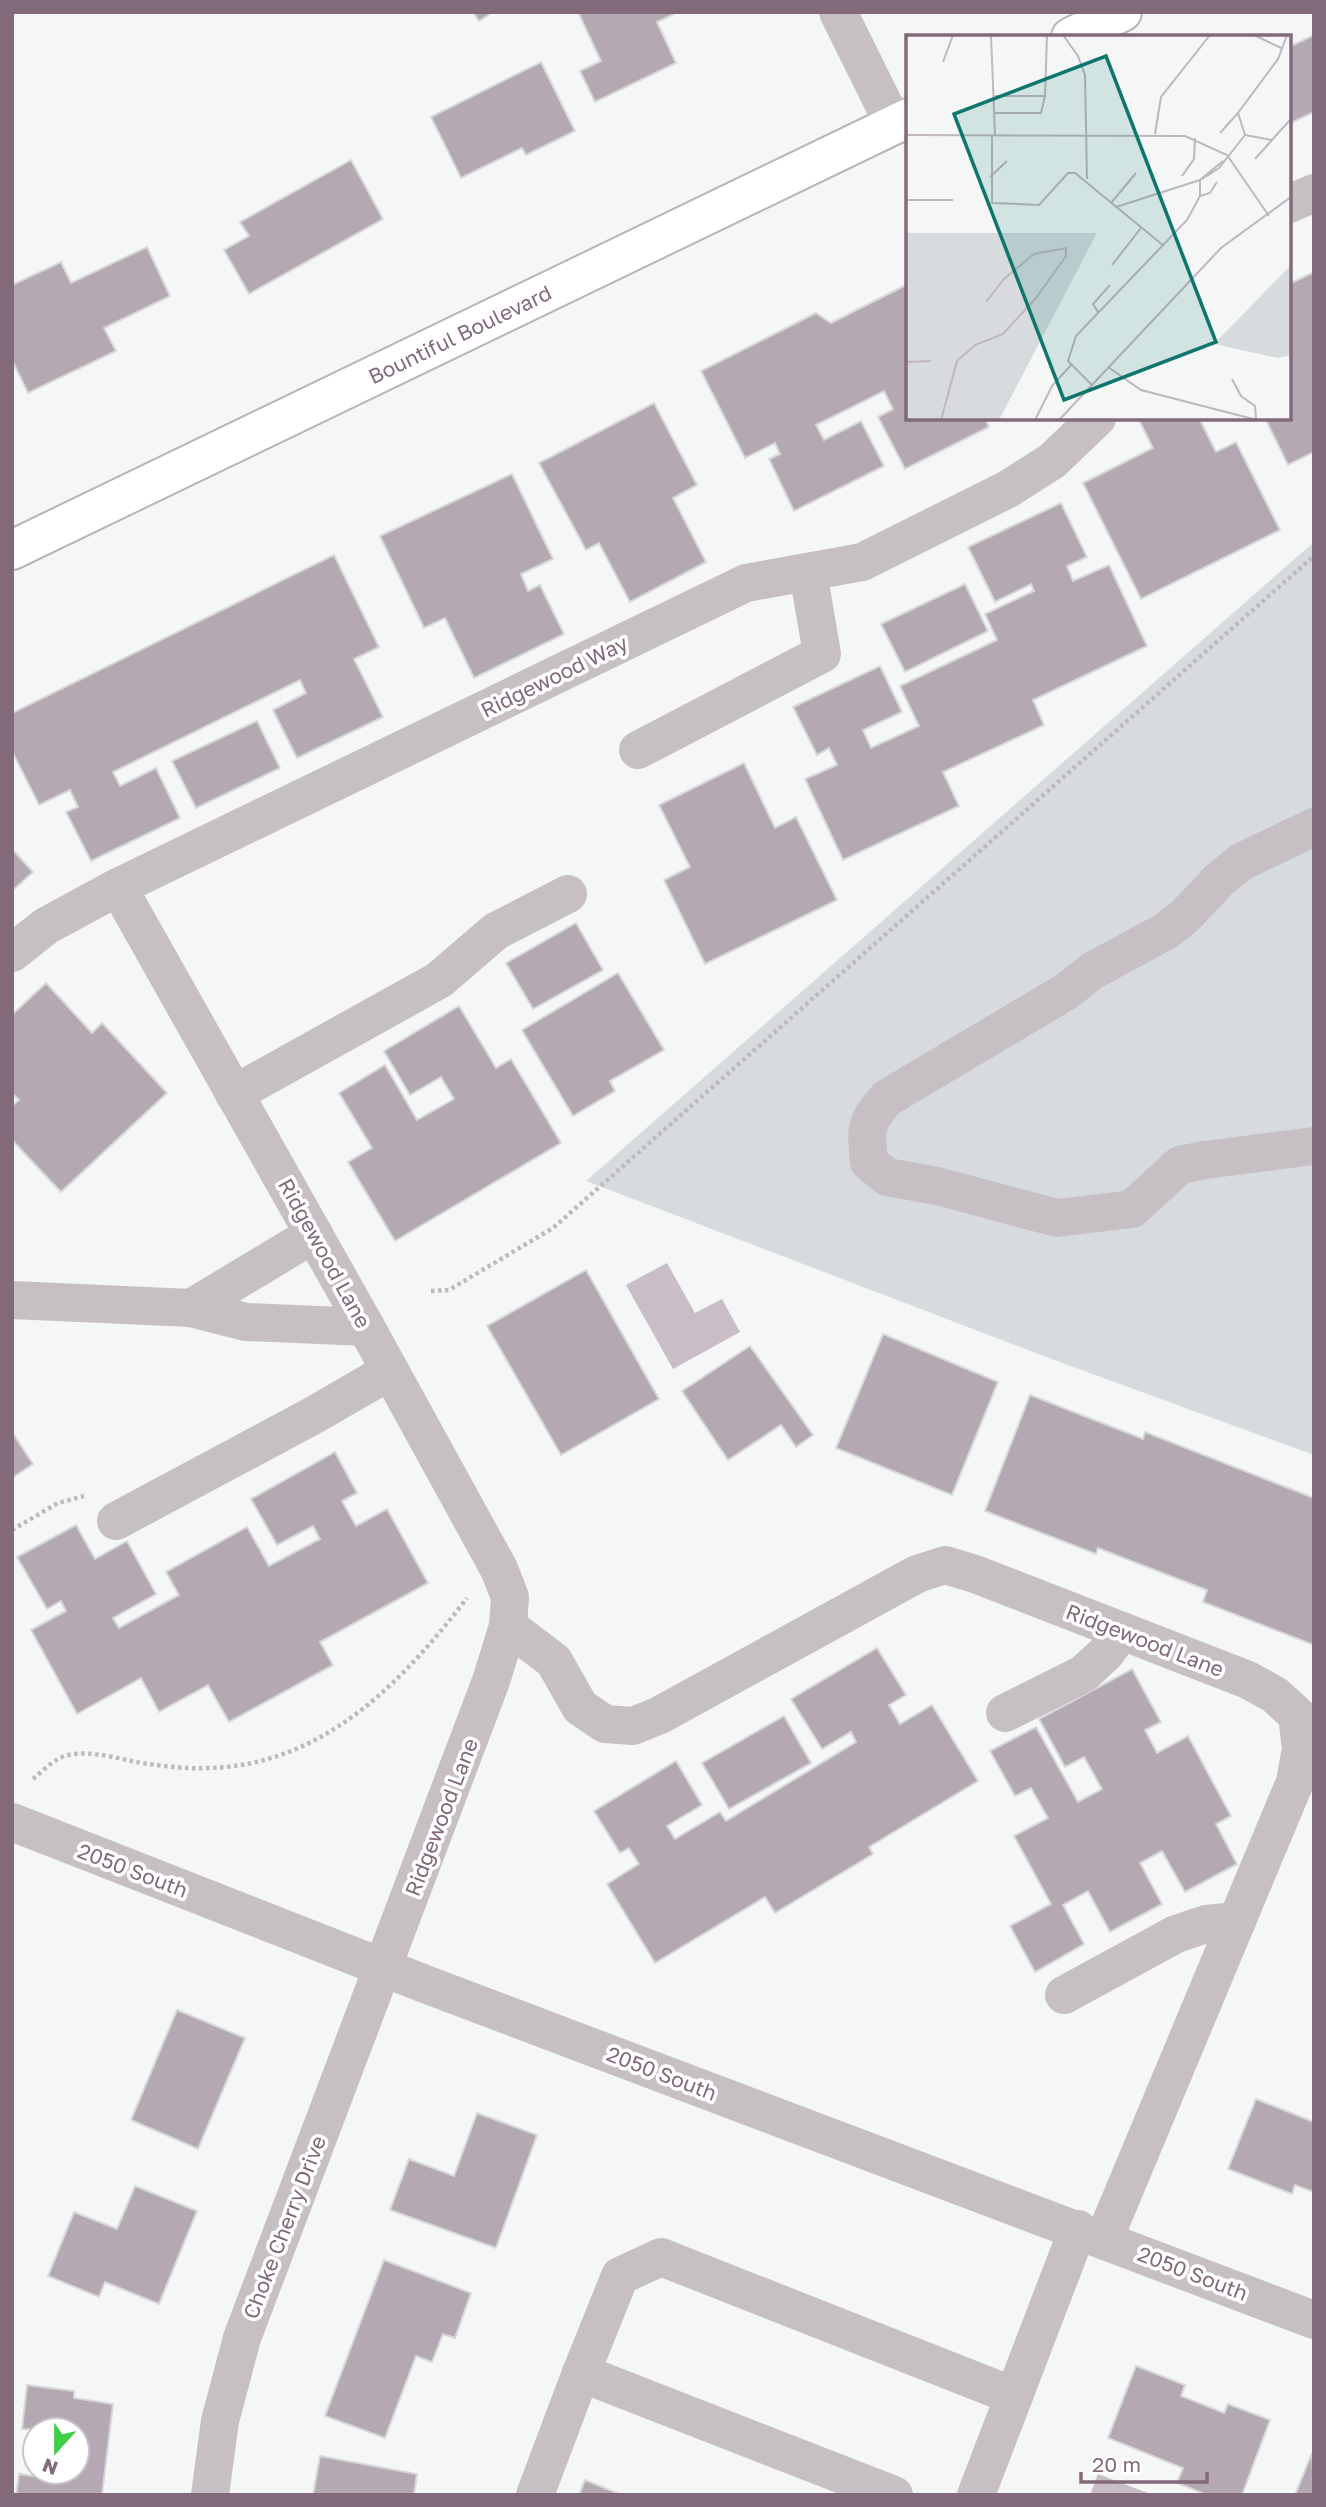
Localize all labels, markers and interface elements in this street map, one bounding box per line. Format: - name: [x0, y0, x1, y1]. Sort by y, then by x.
- inset map: [906, 35, 1291, 420]
- street label: Bountiful Boulevard: [364, 279, 555, 389]
- street label: Ridgewood Way: [476, 629, 632, 723]
- street label: Ridgewood Lane: [273, 1174, 377, 1332]
- street label: Ridgewood Lane: [1062, 1598, 1228, 1682]
- street label: Ridgewood Lane: [399, 1734, 483, 1900]
- street label: 2050 South: [74, 1837, 192, 1903]
- street label: 2050 South: [603, 2040, 721, 2106]
- street label: Choke Cherry Drive: [237, 2132, 331, 2322]
- street label: 2050 South: [1134, 2240, 1252, 2306]
- north arrow: [21, 2416, 91, 2486]
- scale bar: [1081, 2440, 1207, 2484]
- text: 20 m: [1092, 2451, 1141, 2477]
- text: N: [39, 2454, 61, 2481]

